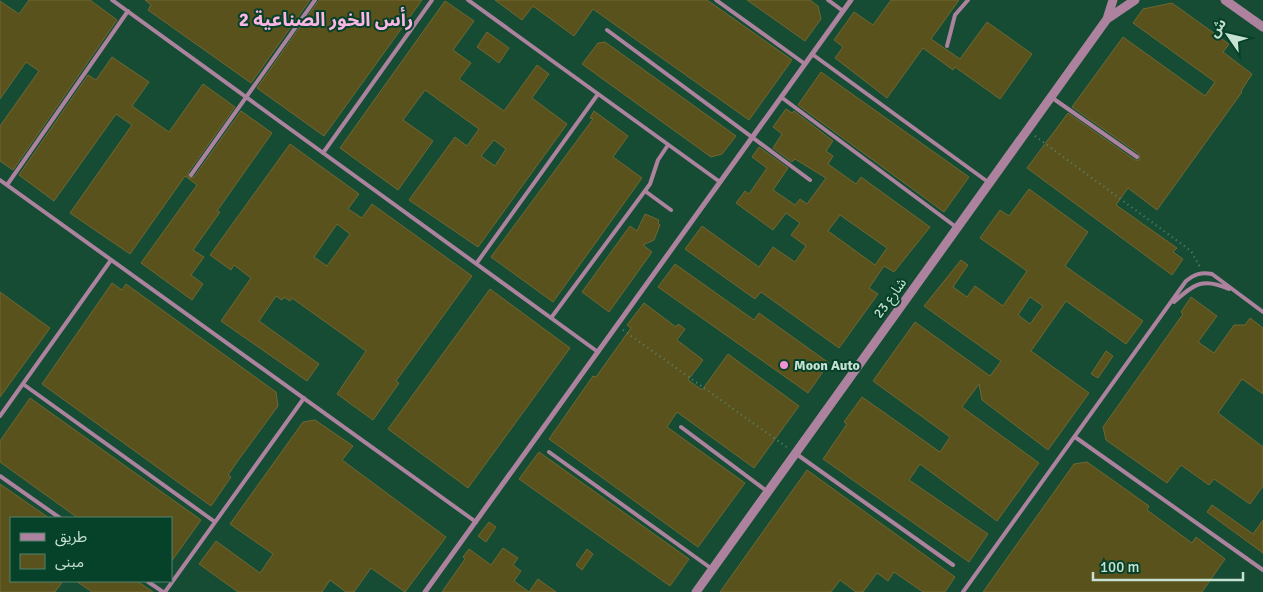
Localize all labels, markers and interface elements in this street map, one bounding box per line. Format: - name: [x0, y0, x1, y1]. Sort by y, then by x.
- district label: رأس الخور الصناعية 2: [239, 6, 413, 32]
- north arrow: [1203, 10, 1253, 60]
- text: ش: [1205, 15, 1230, 41]
- street label: شارع 23: [870, 275, 912, 323]
- place label: Moon Auto: [794, 357, 860, 374]
- marker: Moon Auto: [778, 359, 790, 371]
- legend: [10, 517, 172, 582]
- text: طريق: [55, 528, 87, 547]
- scale bar: [1093, 550, 1243, 582]
- text: مبنى: [55, 553, 84, 571]
- text: 100 m: [1100, 558, 1140, 576]

